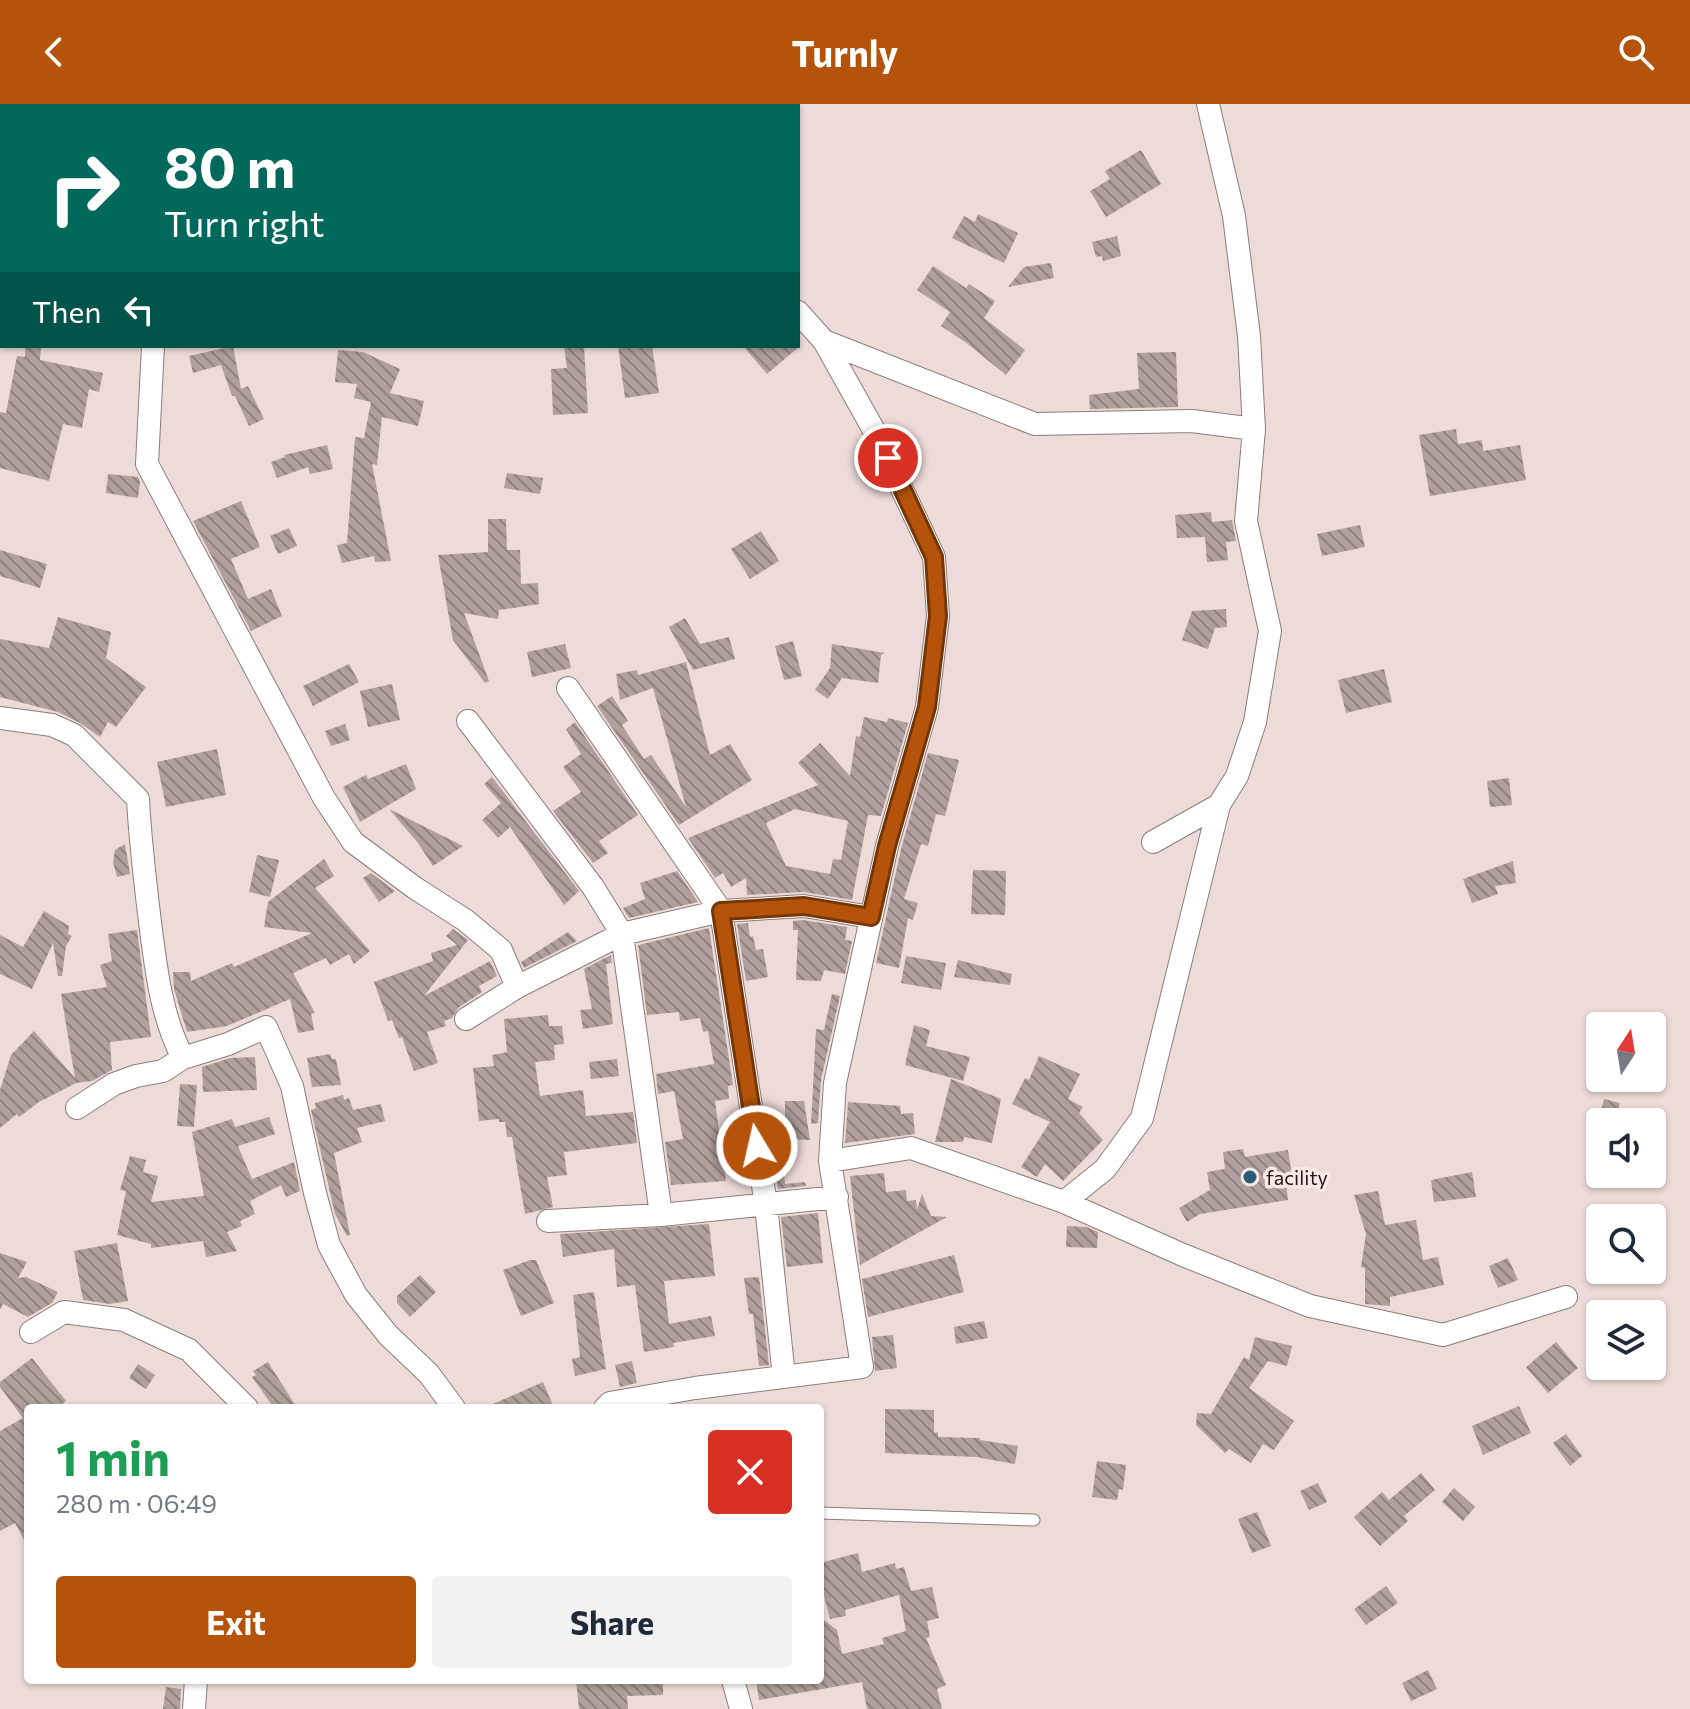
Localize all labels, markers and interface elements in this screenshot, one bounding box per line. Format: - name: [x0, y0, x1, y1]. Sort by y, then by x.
- icon: back: [32, 30, 76, 74]
- text: Turnly: [792, 30, 898, 74]
- icon: search: [1614, 30, 1658, 74]
- text: 80 m: [164, 131, 295, 200]
- icon: right: [32, 136, 136, 240]
- text: Turn right: [164, 200, 325, 244]
- icon: left: [117, 288, 161, 332]
- text: Then: [32, 292, 101, 329]
- pin: [854, 424, 922, 492]
- icon: arrive: [866, 436, 910, 480]
- north arrow: [1586, 1012, 1666, 1092]
- map controls: [1586, 1012, 1666, 1380]
- position arrow: [715, 1104, 799, 1188]
- button: sound: [1586, 1108, 1666, 1188]
- place label: facility: [1266, 1165, 1328, 1189]
- marker: facility: [1241, 1168, 1259, 1186]
- button: search: [1586, 1204, 1666, 1284]
- button: layers: [1586, 1300, 1666, 1380]
- text: 1 min: [56, 1427, 170, 1486]
- button: close: [708, 1430, 792, 1514]
- text: 280 m · 06:49: [56, 1487, 217, 1518]
- button: Exit: [56, 1576, 416, 1668]
- button: Share: [432, 1576, 792, 1668]

